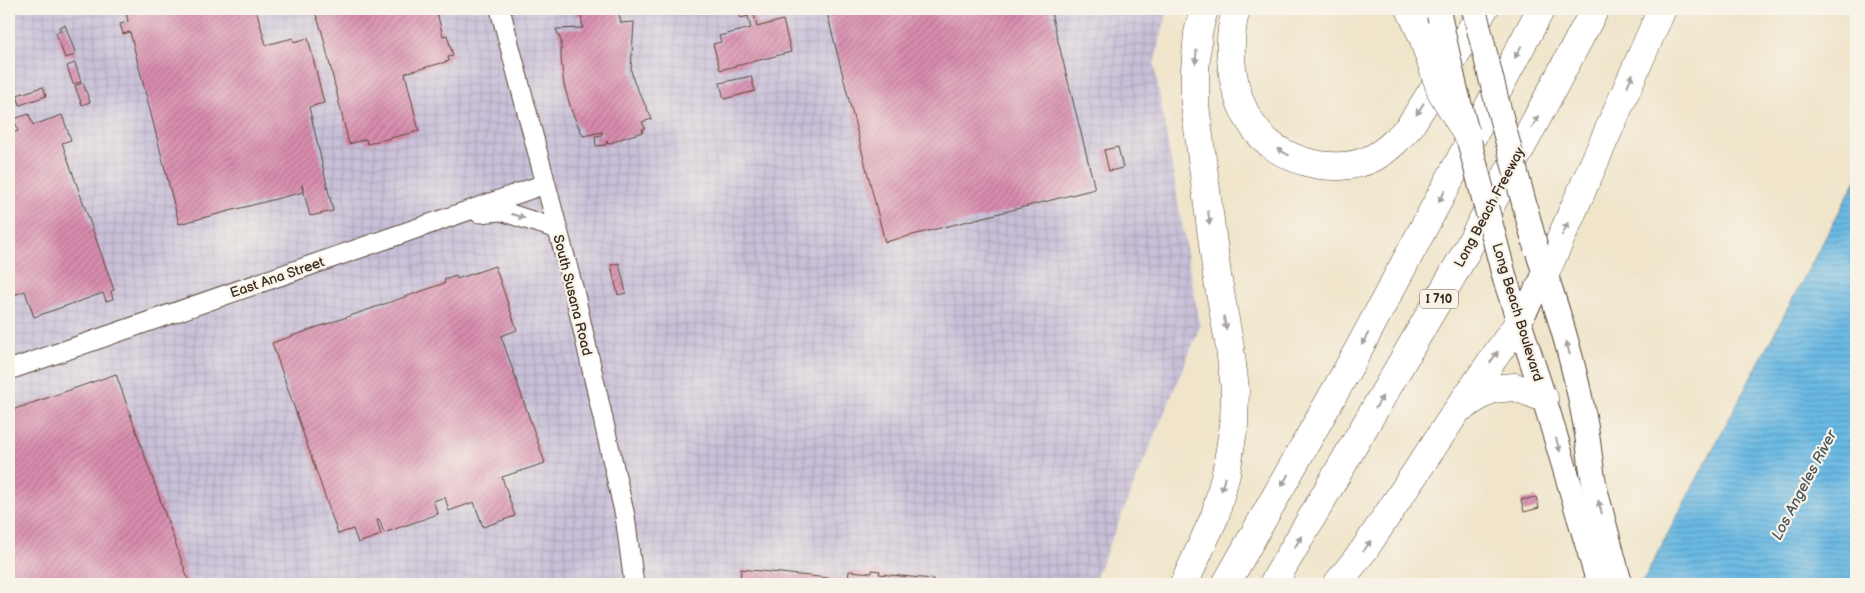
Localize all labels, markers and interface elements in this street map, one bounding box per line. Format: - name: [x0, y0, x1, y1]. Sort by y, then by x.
- one-way arrow: [1514, 45, 1522, 59]
- one-way arrow: [1192, 49, 1200, 65]
- one-way arrow: [1627, 73, 1635, 87]
- one-way arrow: [1416, 102, 1425, 116]
- one-way arrow: [1531, 115, 1539, 129]
- street label: Long Beach Freeway: [1451, 144, 1529, 270]
- one-way arrow: [1276, 147, 1290, 156]
- one-way arrow: [1438, 188, 1446, 203]
- one-way arrow: [1205, 211, 1213, 227]
- one-way arrow: [511, 213, 526, 221]
- one-way arrow: [1561, 222, 1569, 236]
- street label: South Susana Road: [549, 233, 596, 357]
- street label: Long Beach Boulevard: [1488, 241, 1547, 383]
- street label: East Ana Street: [228, 253, 327, 302]
- road number: I 710: [1420, 290, 1458, 308]
- one-way arrow: [1222, 316, 1230, 332]
- one-way arrow: [1361, 331, 1369, 346]
- one-way arrow: [1563, 340, 1571, 355]
- one-way arrow: [1489, 351, 1499, 364]
- one-way arrow: [1375, 395, 1384, 408]
- water label: Los Angeles River: [1768, 426, 1842, 543]
- one-way arrow: [1555, 437, 1563, 452]
- one-way arrow: [1281, 474, 1290, 487]
- one-way arrow: [1219, 476, 1227, 491]
- one-way arrow: [1596, 499, 1604, 514]
- one-way arrow: [1293, 536, 1302, 549]
- one-way arrow: [1362, 539, 1372, 552]

